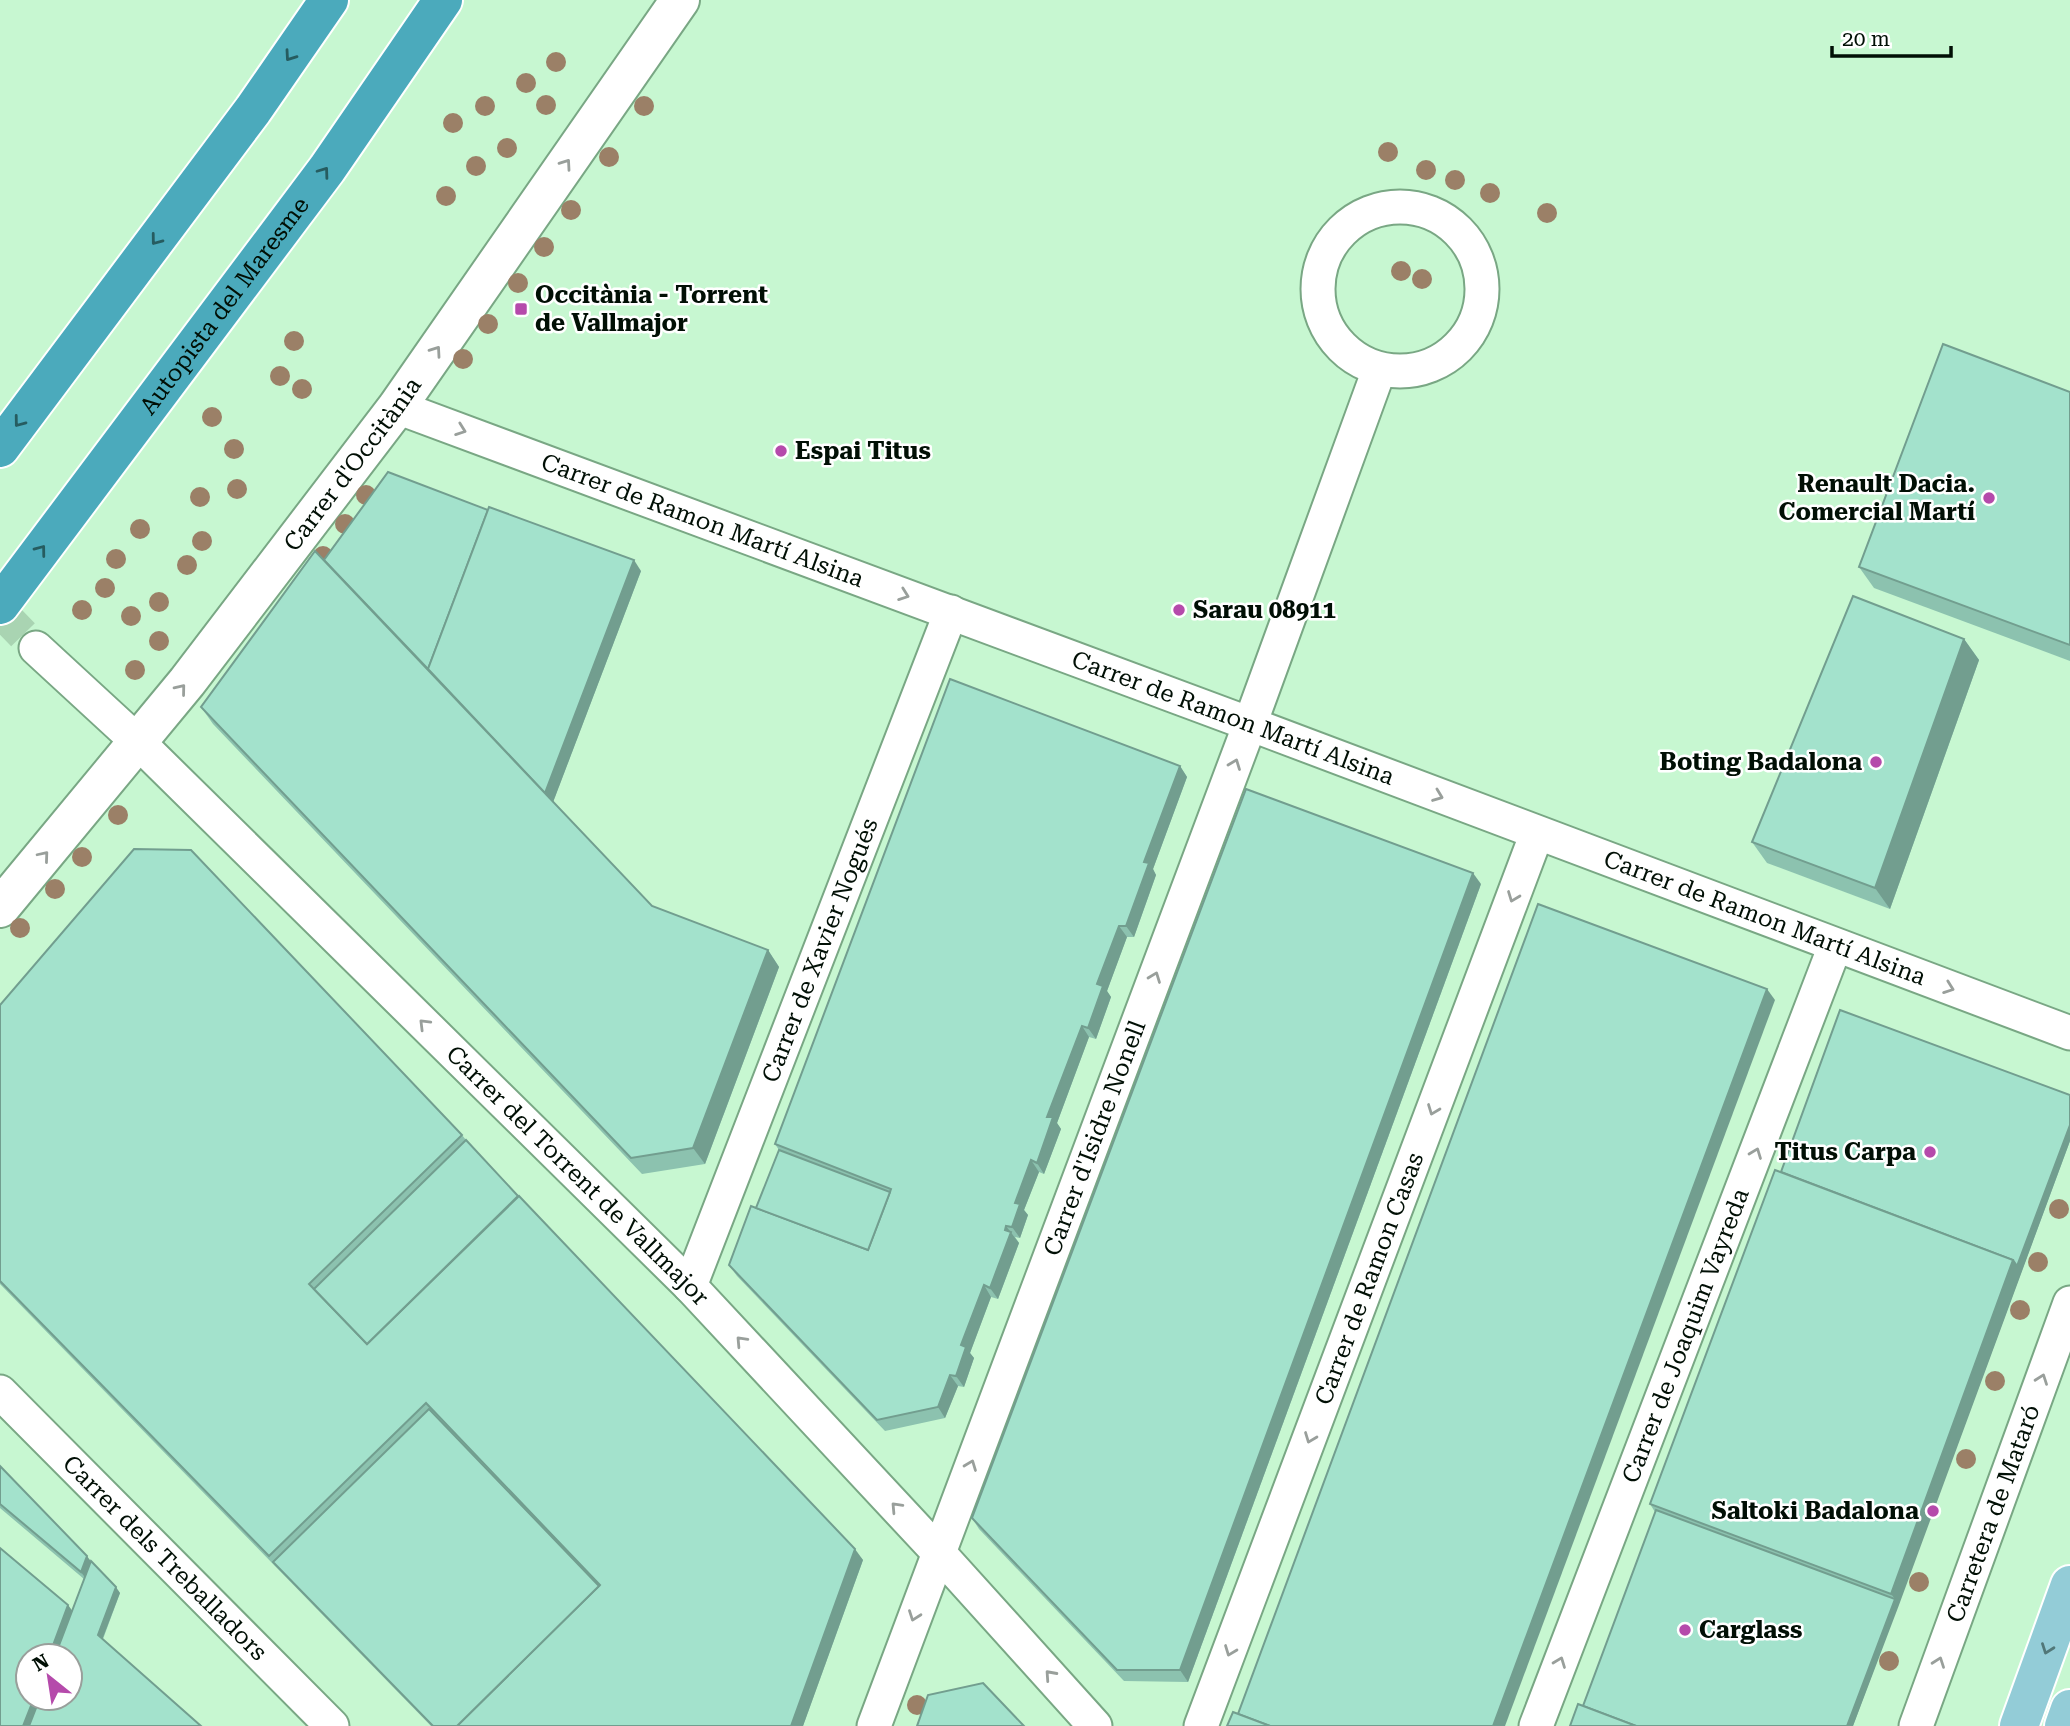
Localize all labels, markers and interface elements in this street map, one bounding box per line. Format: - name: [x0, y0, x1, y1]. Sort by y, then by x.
- scale bar: [1832, 14, 1951, 58]
- text: 20 m: [1842, 27, 1890, 51]
- one-way arrow: [286, 48, 298, 61]
- one-way arrow: [558, 159, 570, 172]
- one-way arrow: [316, 167, 329, 180]
- street label: Autopista del Maresme: [134, 192, 315, 420]
- one-way arrow: [151, 232, 164, 244]
- place label: Occitània - Torrent de Vallmajor: [535, 281, 768, 337]
- marker: Occitània - Torrent de Vallmajor: [513, 301, 529, 317]
- one-way arrow: [428, 346, 440, 359]
- street label: Carrer d'Occitània: [278, 372, 427, 557]
- one-way arrow: [15, 414, 28, 427]
- one-way arrow: [455, 422, 467, 436]
- place label: Espai Titus: [795, 437, 931, 465]
- marker: Espai Titus: [773, 443, 789, 459]
- street label: Carrer de Ramon Martí Alsina: [537, 448, 868, 593]
- place label: Renault Dacia. Comercial Martí: [1778, 470, 1975, 526]
- marker: Renault Dacia. Comercial Martí: [1981, 490, 1997, 506]
- one-way arrow: [33, 545, 45, 558]
- one-way arrow: [898, 587, 910, 601]
- place label: Sarau 08911: [1193, 596, 1336, 624]
- marker: Sarau 08911: [1171, 602, 1187, 618]
- street label: Carrer de Ramon Martí Alsina: [1068, 645, 1398, 791]
- one-way arrow: [173, 685, 186, 697]
- place label: Boting Badalona: [1659, 748, 1862, 776]
- marker: Boting Badalona: [1868, 754, 1884, 770]
- one-way arrow: [1227, 758, 1241, 770]
- one-way arrow: [1432, 787, 1444, 801]
- street label: Carrer de Xavier Nogués: [756, 814, 884, 1086]
- street label: Carrer de Ramon Martí Alsina: [1600, 845, 1930, 991]
- one-way arrow: [36, 851, 48, 864]
- one-way arrow: [1507, 891, 1521, 903]
- one-way arrow: [1146, 971, 1160, 983]
- one-way arrow: [1943, 980, 1955, 994]
- street label: Carrer d'Isidre Nonell: [1038, 1017, 1151, 1259]
- one-way arrow: [419, 1020, 432, 1033]
- street label: Carrer del Torrent de Vallmajor: [440, 1040, 715, 1311]
- one-way arrow: [1427, 1104, 1441, 1116]
- place label: Titus Carpa: [1774, 1138, 1916, 1166]
- marker: Titus Carpa: [1922, 1144, 1938, 1160]
- one-way arrow: [1748, 1147, 1762, 1159]
- street label: Carrer de Ramon Casas: [1309, 1149, 1429, 1409]
- street label: Carrer de Joaquim Vayreda: [1617, 1185, 1755, 1487]
- one-way arrow: [737, 1336, 749, 1349]
- one-way arrow: [2034, 1374, 2048, 1386]
- street label: Carretera de Mataró: [1941, 1401, 2046, 1626]
- one-way arrow: [1304, 1431, 1318, 1443]
- street label: Carrer dels Treballadors: [57, 1450, 273, 1666]
- one-way arrow: [962, 1459, 976, 1471]
- place label: Saltoki Badalona: [1711, 1497, 1919, 1525]
- one-way arrow: [892, 1502, 905, 1515]
- marker: Saltoki Badalona: [1925, 1503, 1941, 1519]
- one-way arrow: [909, 1609, 923, 1621]
- place label: Carglass: [1699, 1616, 1802, 1644]
- marker: Carglass: [1677, 1622, 1693, 1638]
- north arrow: [14, 1642, 84, 1712]
- one-way arrow: [2041, 1643, 2055, 1655]
- one-way arrow: [1224, 1644, 1238, 1656]
- text: N: [29, 1649, 53, 1676]
- one-way arrow: [1931, 1656, 1945, 1668]
- one-way arrow: [1552, 1657, 1566, 1669]
- one-way arrow: [1045, 1670, 1058, 1683]

